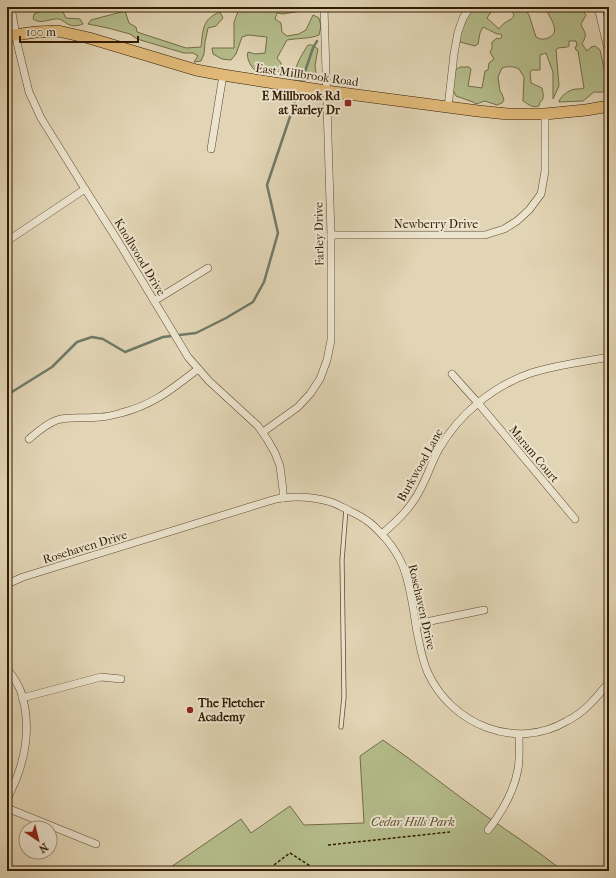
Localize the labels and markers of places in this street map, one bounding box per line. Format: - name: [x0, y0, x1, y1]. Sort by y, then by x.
- place label: E Millbrook Rd at Farley Dr: [262, 89, 341, 118]
- marker: E Millbrook Rd at Farley Dr: [343, 98, 353, 108]
- place label: The Fletcher Academy: [197, 696, 265, 725]
- marker: The Fletcher Academy: [185, 705, 195, 715]

